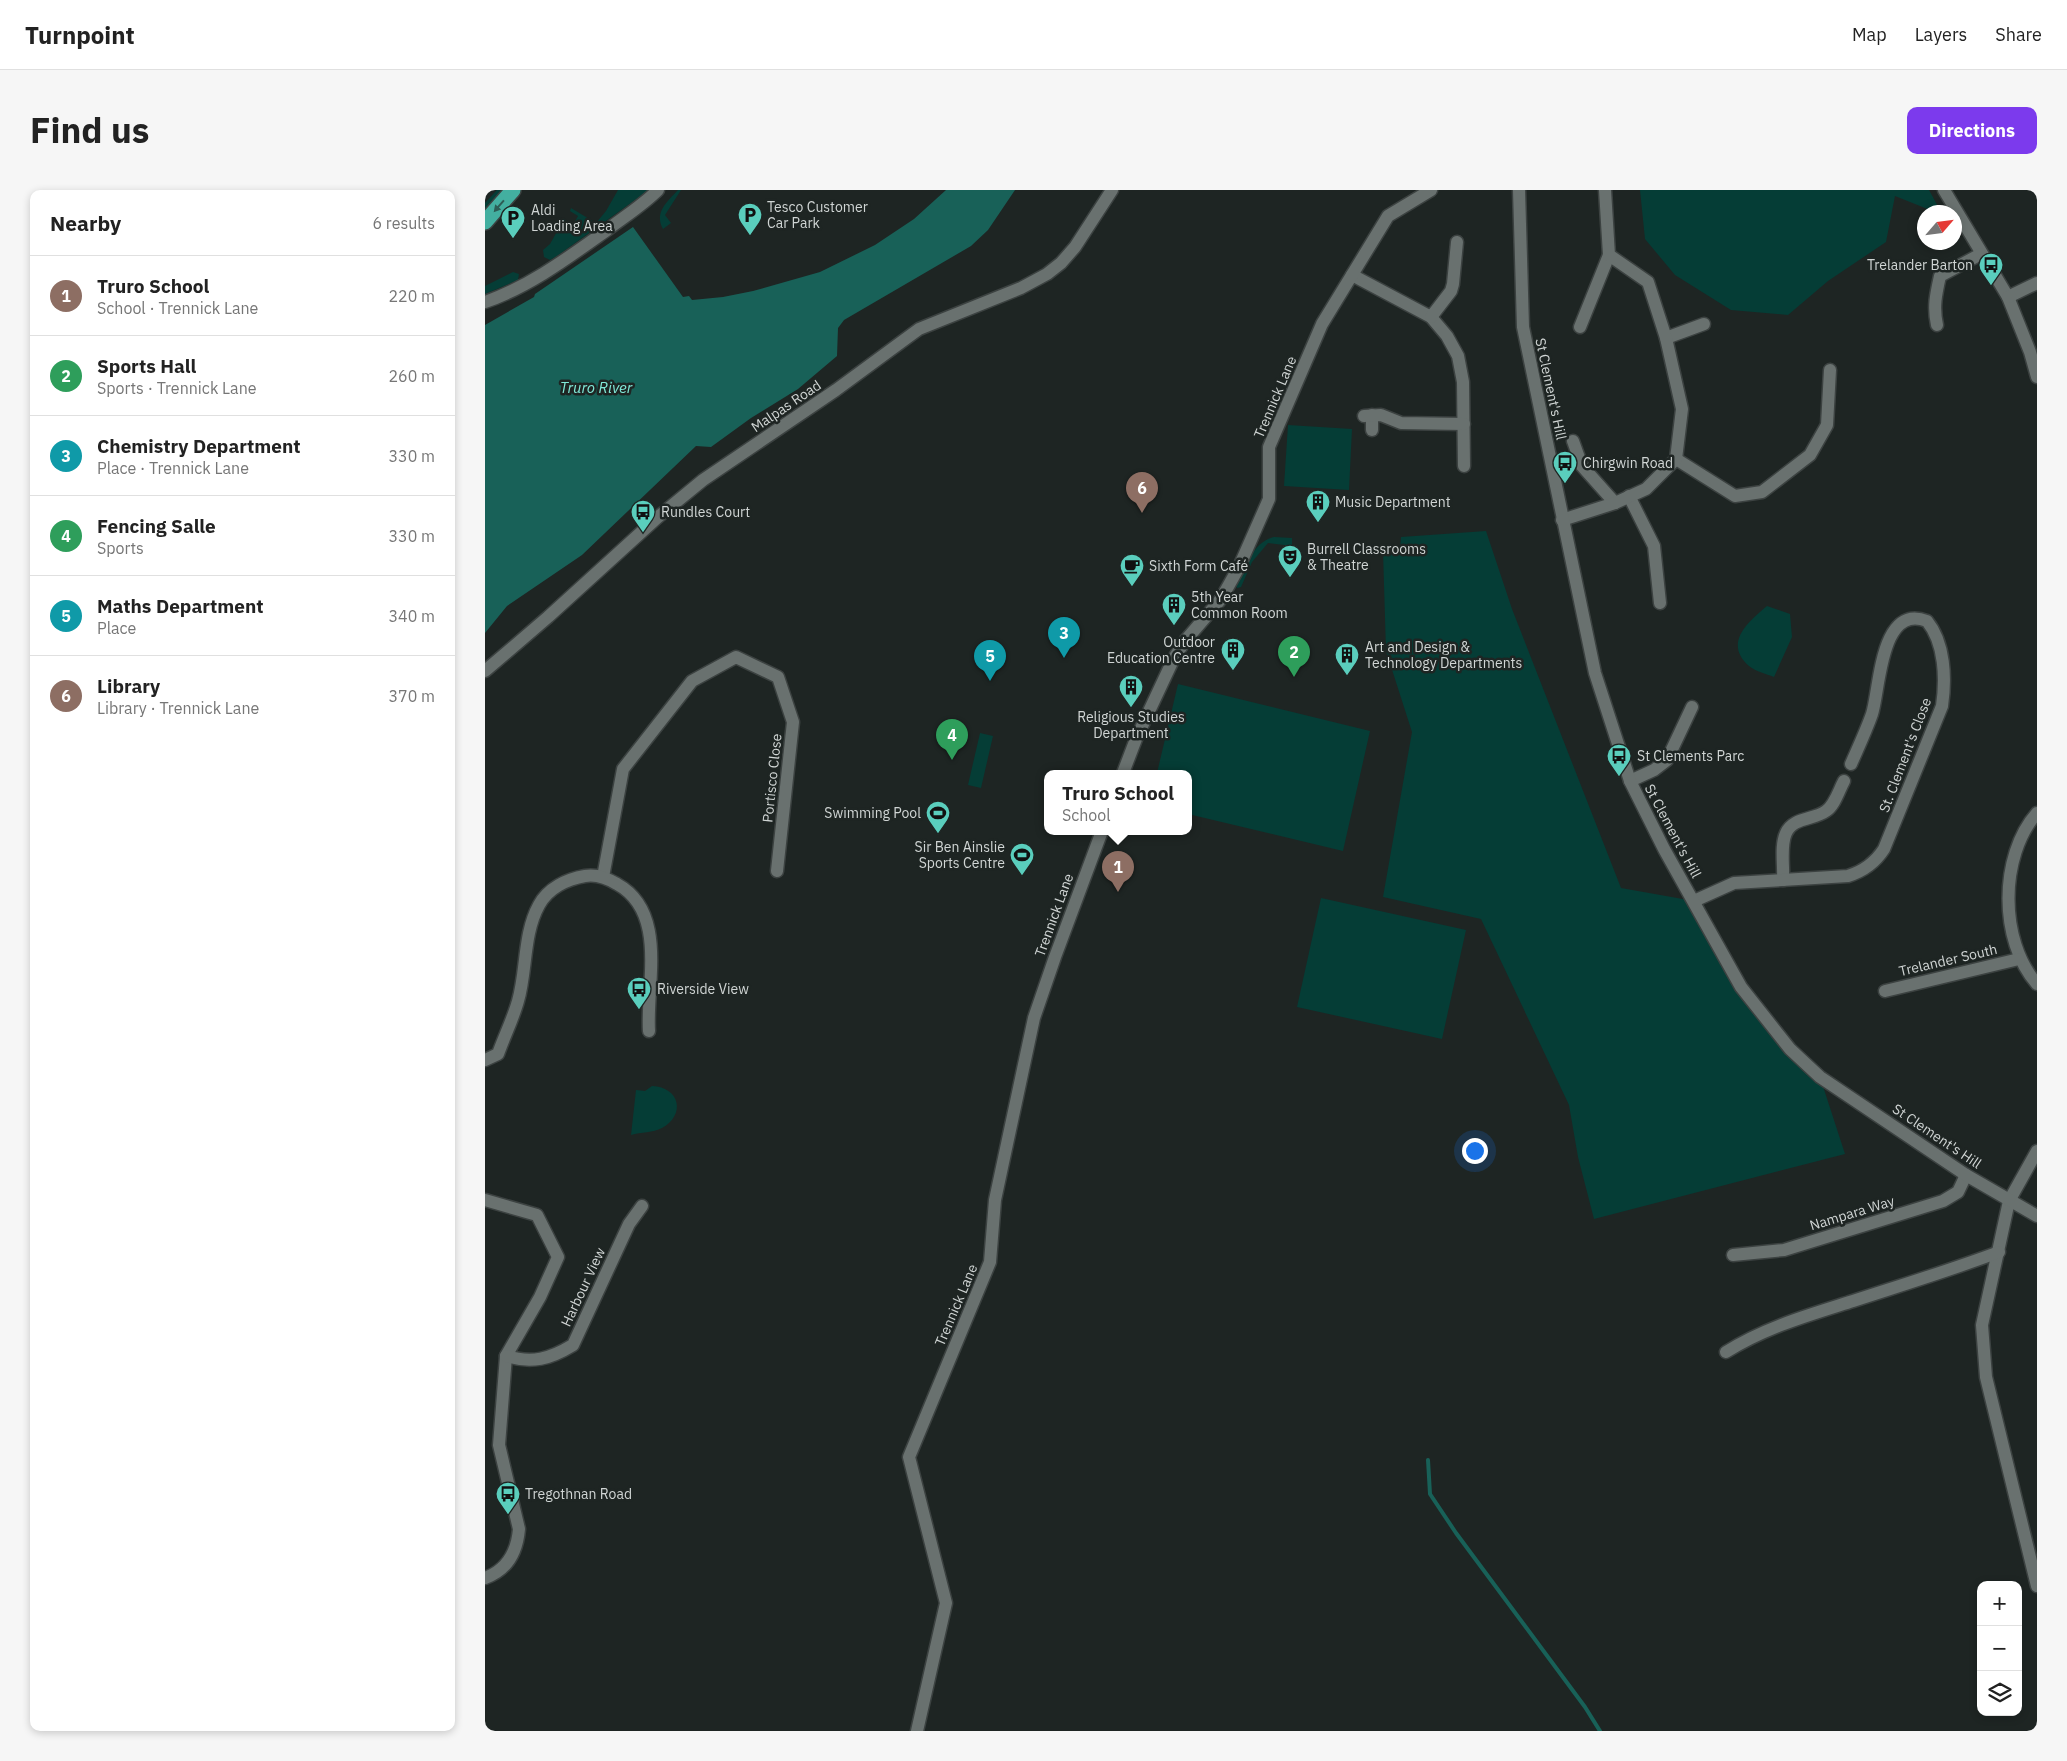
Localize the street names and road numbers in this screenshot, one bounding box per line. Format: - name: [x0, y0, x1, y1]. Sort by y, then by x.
- street label: St Clement's Hill: [1531, 336, 1571, 442]
- street label: Trennick Lane: [1250, 353, 1300, 441]
- street label: Malpas Road: [748, 376, 824, 436]
- street label: St. Clement's Close: [1875, 695, 1935, 815]
- street label: Portisco Close: [758, 732, 786, 823]
- street label: St Clement's Hill: [1641, 781, 1705, 881]
- street label: Trennick Lane: [1031, 871, 1078, 959]
- street label: Trelander South: [1897, 940, 1999, 980]
- street label: St Clement's Hill: [1889, 1100, 1985, 1173]
- street label: Nampara Way: [1807, 1192, 1897, 1234]
- street label: Harbour View: [557, 1244, 609, 1329]
- street label: Trennick Lane: [931, 1261, 981, 1349]

